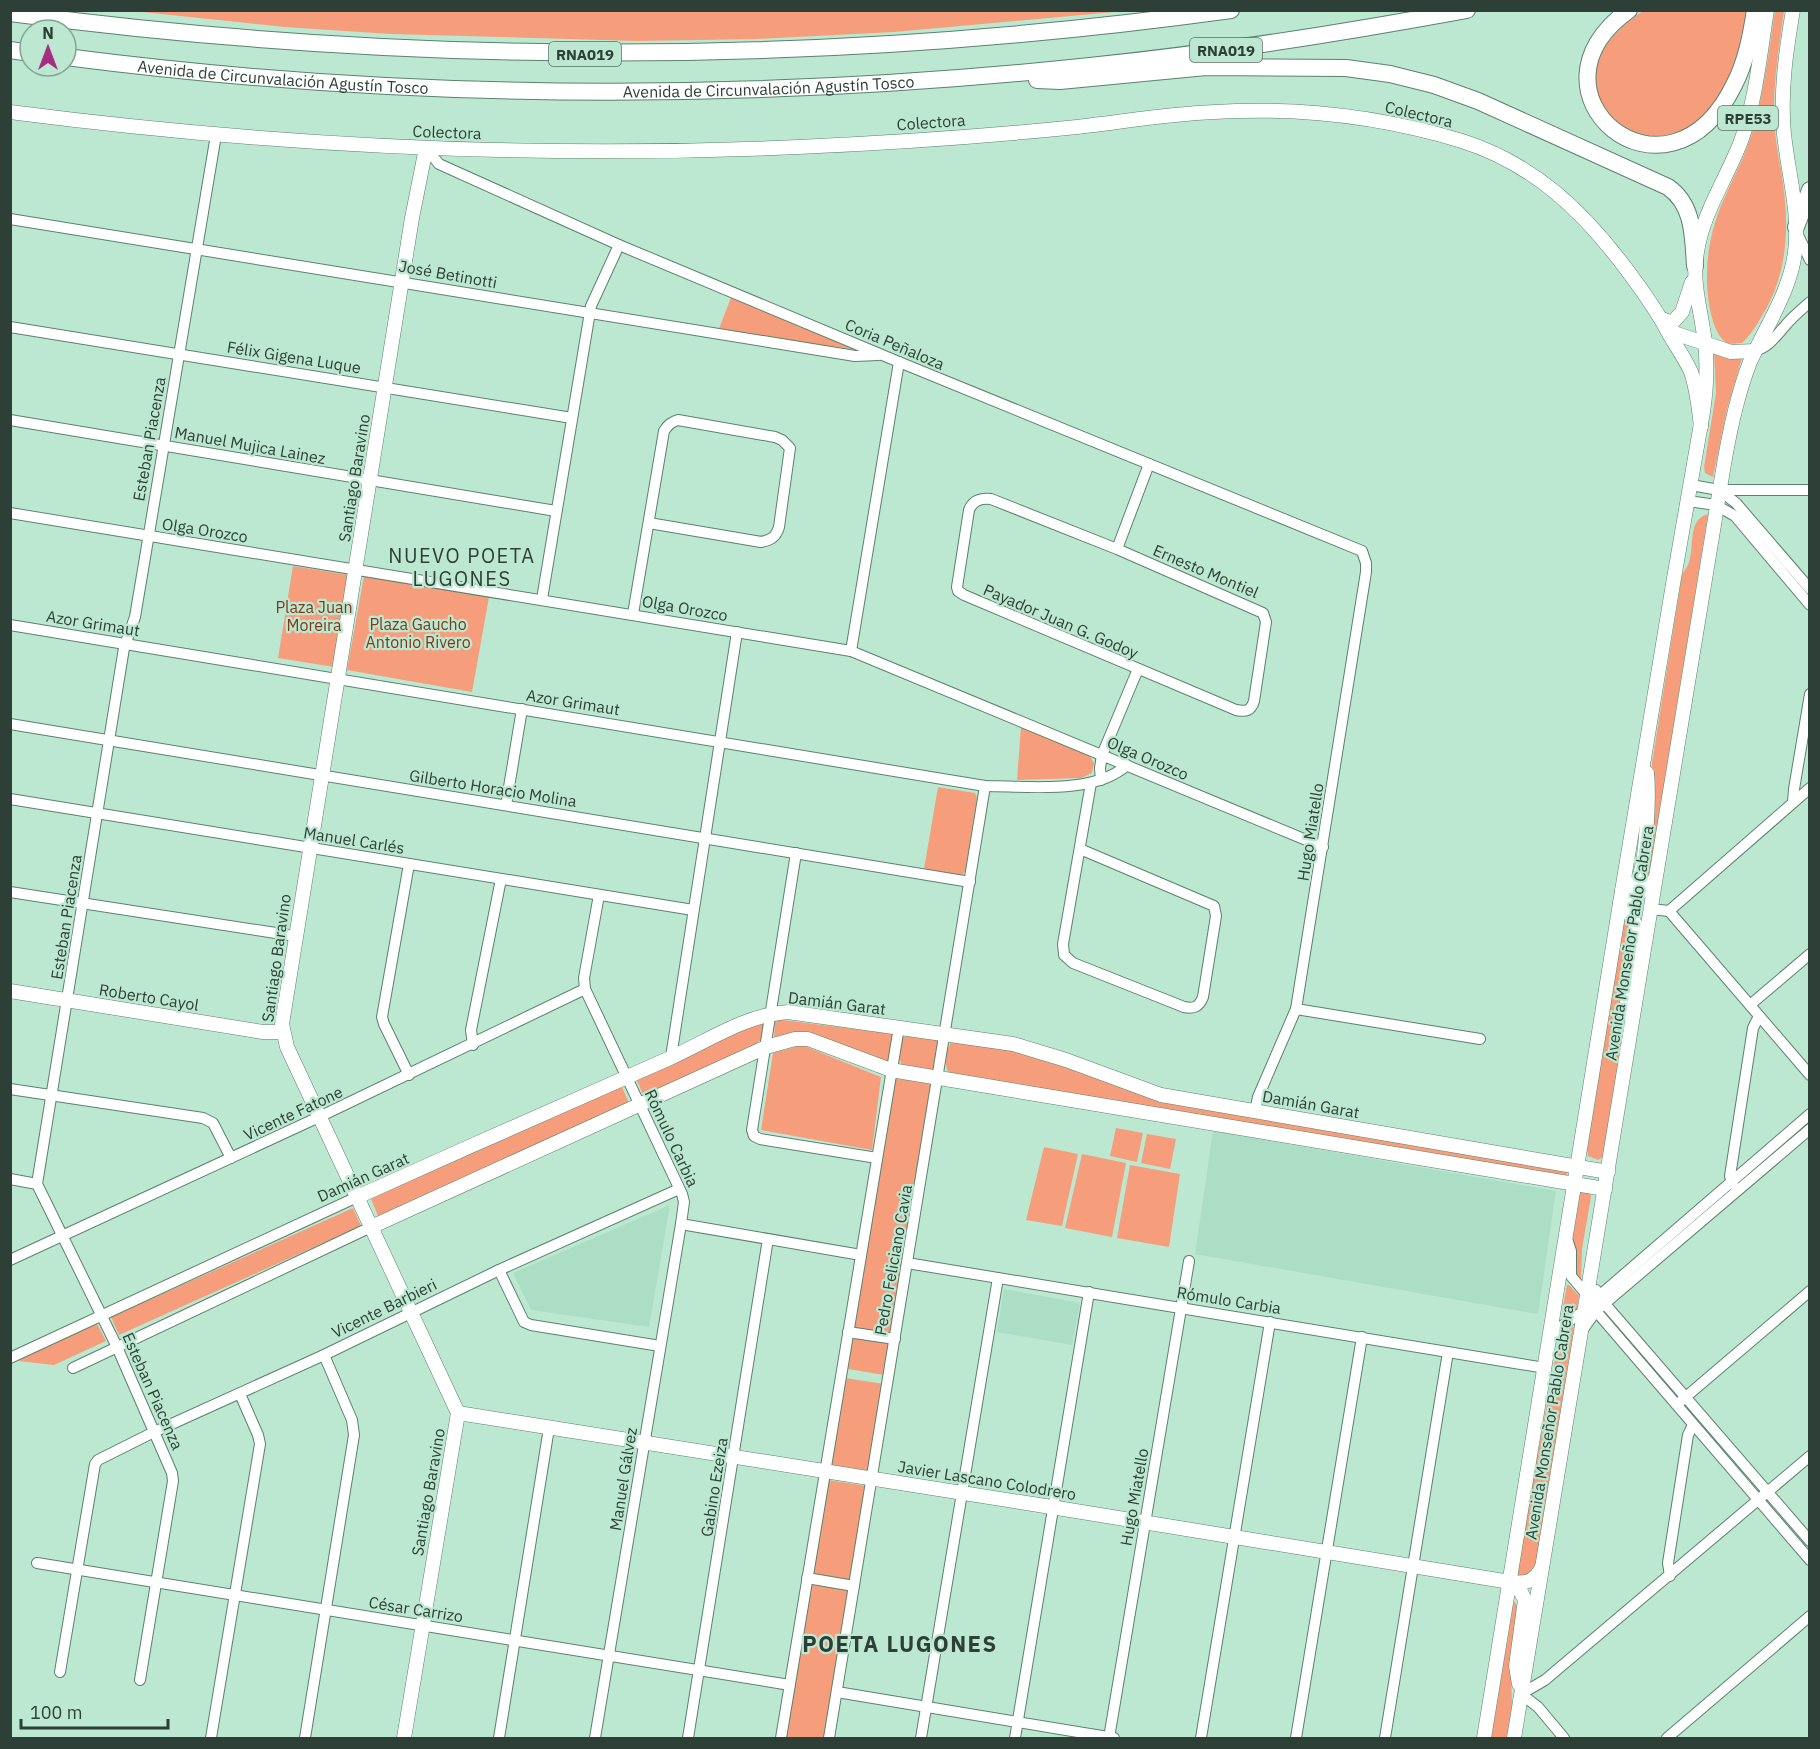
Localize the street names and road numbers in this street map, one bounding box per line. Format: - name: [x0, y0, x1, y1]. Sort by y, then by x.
- road number: RNA019: [1190, 38, 1262, 62]
- road number: RNA019: [549, 42, 621, 66]
- street label: Avenida de Circunvalación Agustín Tosco: [136, 56, 429, 98]
- street label: Avenida de Circunvalación Agustín Tosco: [623, 71, 915, 102]
- street label: Colectora: [1383, 97, 1455, 132]
- road number: RPE53: [1718, 106, 1778, 130]
- street label: Colectora: [896, 110, 967, 134]
- street label: Colectora: [412, 121, 482, 143]
- street label: José Betinotti: [397, 256, 499, 292]
- street label: Coria Peñaloza: [842, 314, 948, 374]
- street label: Félix Gigena Luque: [226, 337, 363, 377]
- street label: Esteban Piacenza: [128, 375, 170, 503]
- street label: Santiago Baravino: [334, 413, 374, 543]
- street label: Manuel Mujica Lainez: [173, 422, 327, 468]
- street label: Olga Orozco: [161, 513, 249, 547]
- street label: Ernesto Montiel: [1150, 540, 1262, 602]
- street label: Payador Juan G. Godoy: [981, 579, 1141, 663]
- street label: Olga Orozco: [641, 591, 729, 625]
- street label: Azor Grimaut: [45, 606, 141, 640]
- street label: Azor Grimaut: [525, 685, 621, 719]
- street label: Olga Orozco: [1104, 732, 1192, 784]
- street label: Gilberto Horacio Molina: [408, 765, 579, 811]
- street label: Hugo Miatello: [1292, 782, 1328, 882]
- street label: Manuel Carlés: [302, 822, 406, 858]
- street label: Avenida Monseñor Pablo Cabrera: [1601, 824, 1658, 1062]
- street label: Esteban Piacenza: [46, 853, 86, 981]
- street label: Santiago Baravino: [257, 893, 295, 1023]
- street label: Roberto Cayol: [98, 979, 200, 1015]
- street label: Damián Garat: [787, 987, 887, 1019]
- street label: Vicente Fatone: [240, 1081, 346, 1145]
- street label: Rómulo Carbia: [641, 1086, 704, 1190]
- street label: Damián Garat: [1261, 1086, 1361, 1122]
- street label: Damián Garat: [314, 1148, 412, 1206]
- street label: Pedro Feliciano Cavia: [870, 1183, 916, 1337]
- street label: Vicente Barbieri: [328, 1274, 440, 1342]
- street label: Rómulo Carbia: [1175, 1282, 1283, 1318]
- street label: Avenida Monseñor Pablo Cabrera: [1521, 1303, 1578, 1541]
- street label: Esteban Piacenza: [118, 1329, 188, 1453]
- street label: Manuel Gálvez: [605, 1426, 641, 1532]
- street label: Santiago Baravino: [407, 1427, 449, 1557]
- street label: Gabino Ezeiza: [696, 1436, 732, 1538]
- street label: Hugo Miatello: [1116, 1447, 1152, 1547]
- street label: Javier Lascano Colodrero: [896, 1456, 1078, 1504]
- street label: César Carrizo: [367, 1592, 465, 1626]

